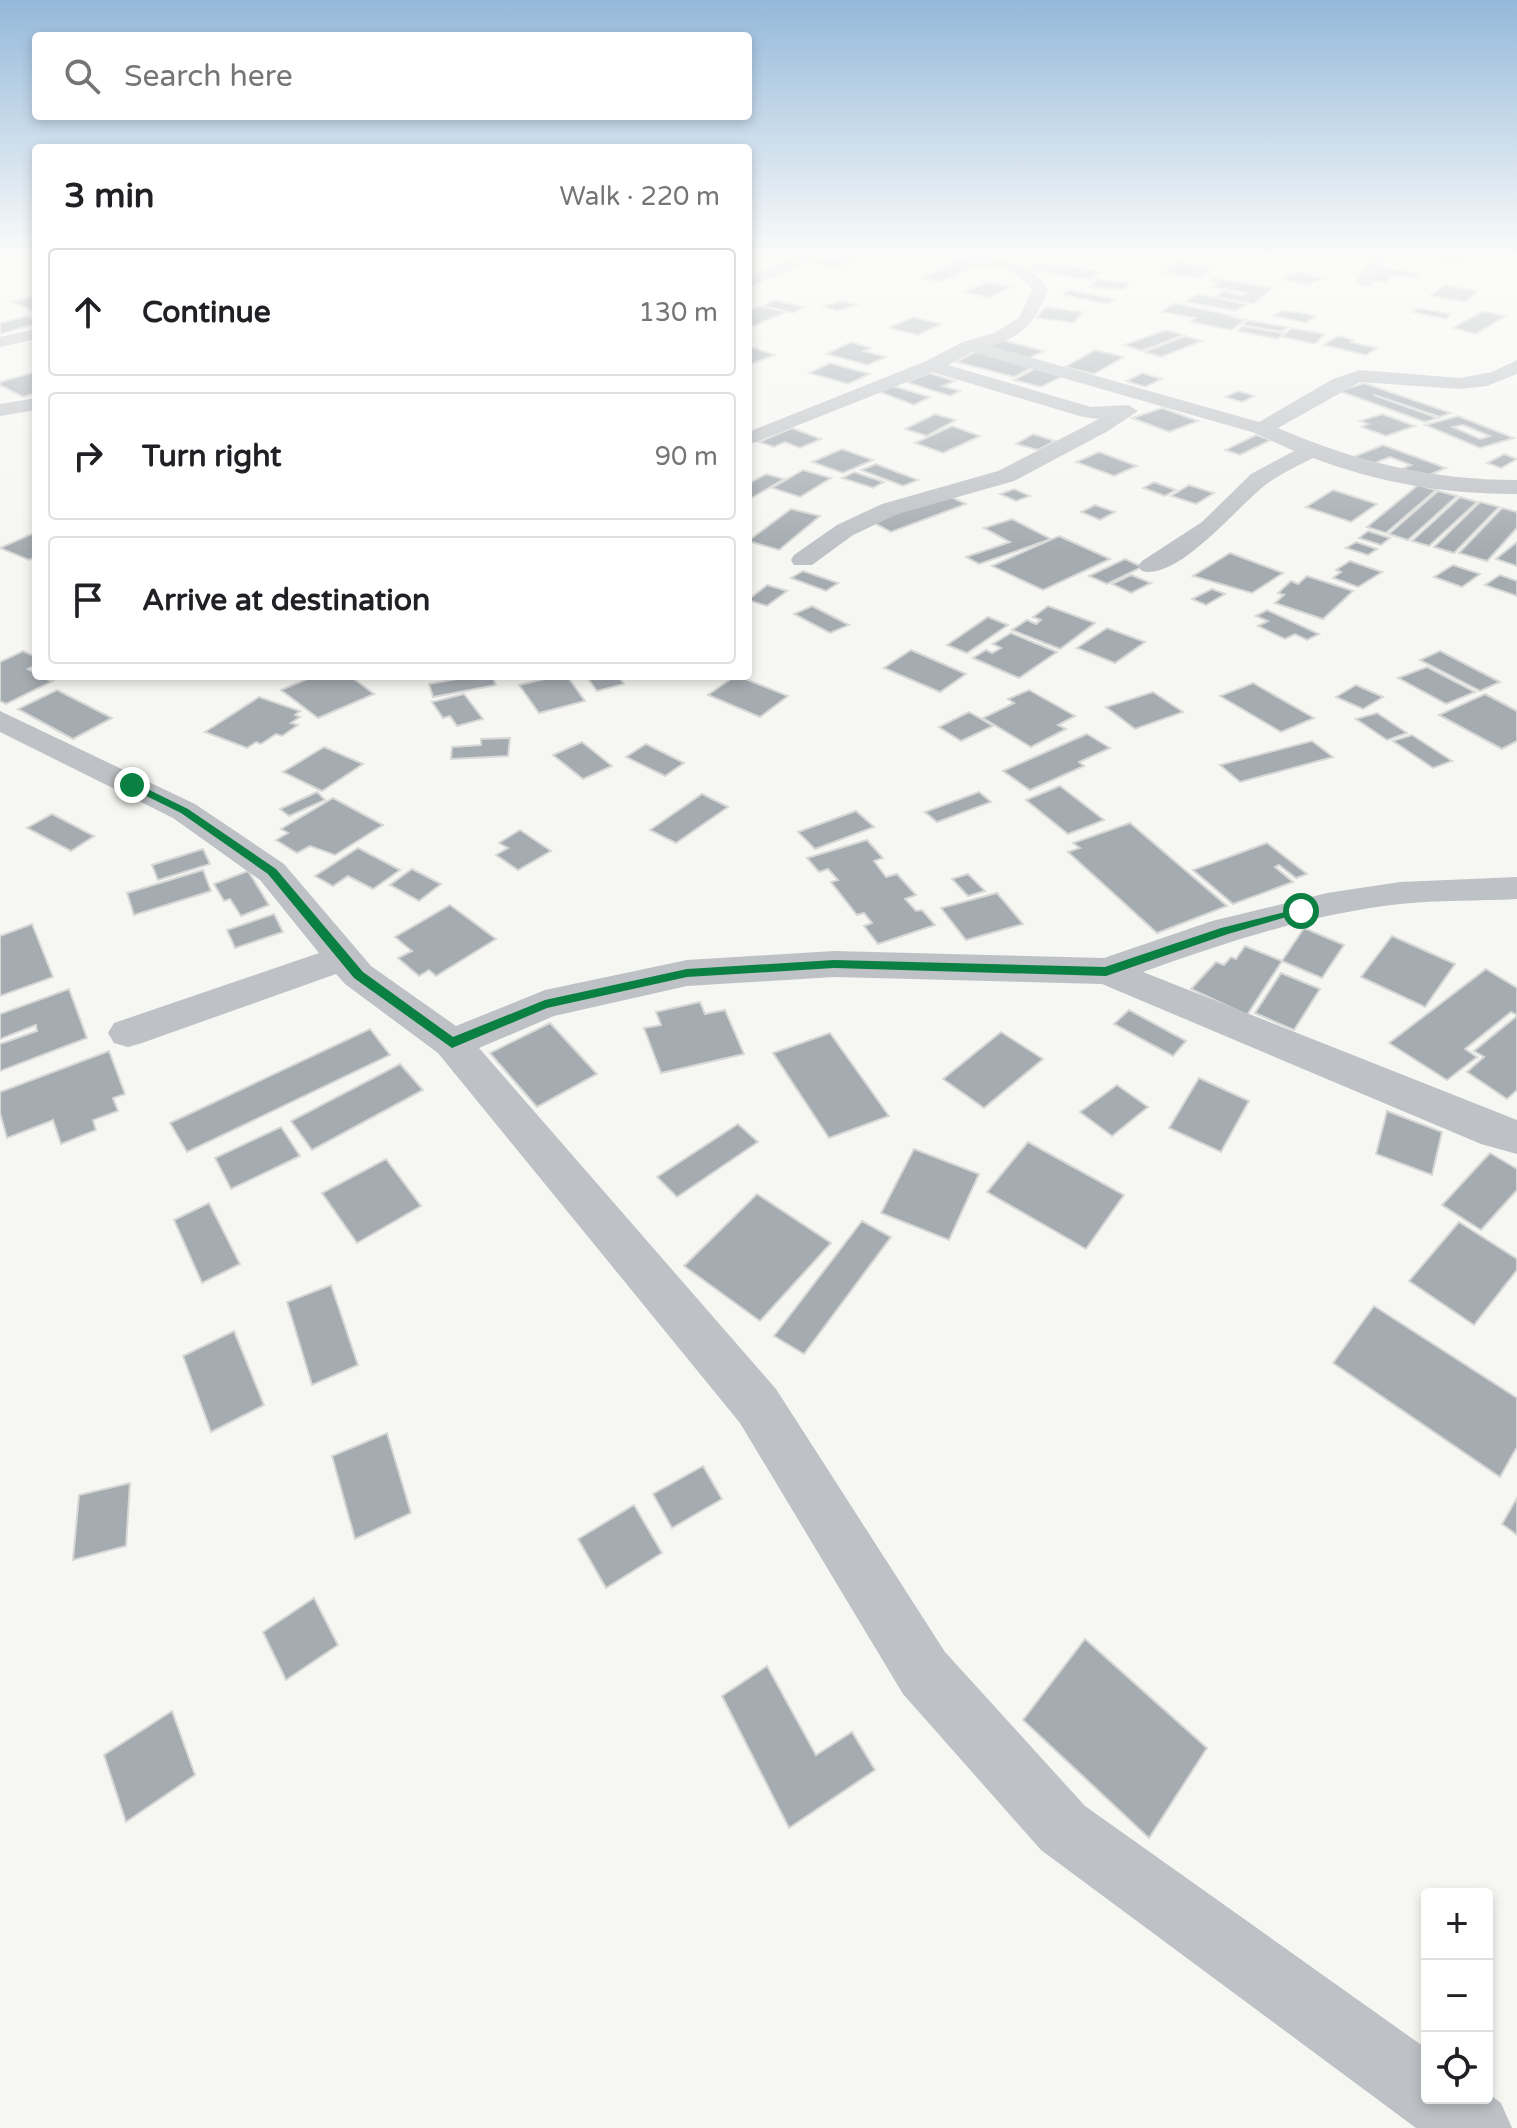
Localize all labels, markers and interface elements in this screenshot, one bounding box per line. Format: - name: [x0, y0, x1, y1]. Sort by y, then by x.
- search box: [32, 32, 752, 120]
- icon: search: [60, 54, 104, 98]
- text: Search here: [124, 58, 293, 95]
- text: 3 min: [64, 176, 155, 217]
- text: Walk · 220 m: [560, 181, 720, 212]
- icon: ahead: [66, 290, 110, 334]
- text: Continue: [142, 294, 271, 331]
- text: 130 m: [638, 297, 718, 328]
- icon: right: [66, 434, 110, 478]
- text: Turn right: [142, 438, 282, 475]
- text: 90 m: [655, 441, 718, 472]
- icon: arrive: [66, 578, 110, 622]
- text: Arrive at destination: [142, 582, 430, 619]
- route end: [114, 767, 150, 803]
- route start: [1283, 893, 1319, 929]
- map controls: [1421, 1888, 1493, 2104]
- button: +: [1421, 1888, 1493, 1960]
- button: −: [1421, 1960, 1493, 2032]
- button: locate: [1421, 2032, 1493, 2104]

